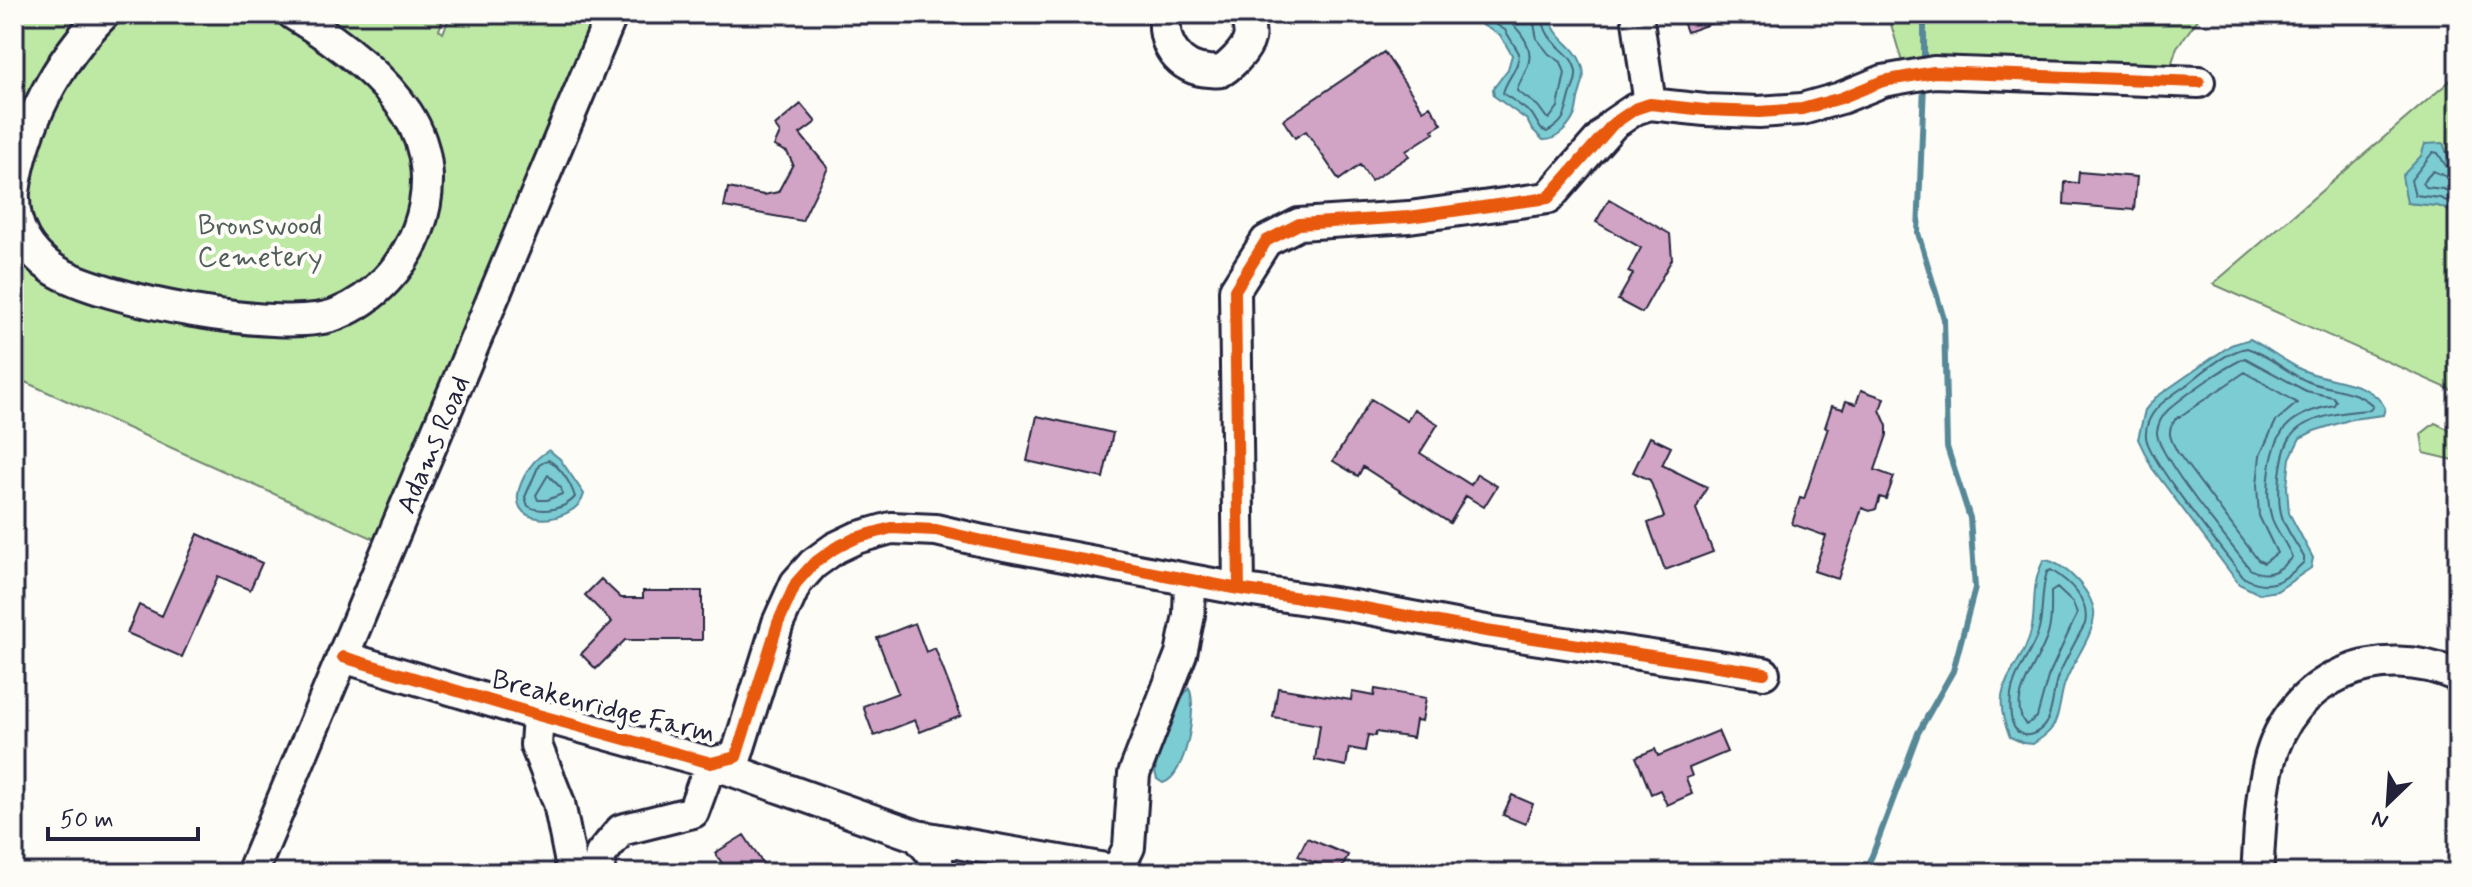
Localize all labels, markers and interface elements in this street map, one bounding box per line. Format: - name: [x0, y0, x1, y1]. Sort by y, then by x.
- park label: Bronswood Cemetery: [198, 208, 322, 277]
- street label: Adams Road: [389, 370, 480, 519]
- street label: Breakenridge Farm: [488, 662, 719, 753]
- north arrow: [2348, 763, 2428, 843]
- scale bar: [48, 791, 198, 841]
- text: N: [2368, 804, 2393, 835]
- text: 50 m: [60, 805, 114, 836]

